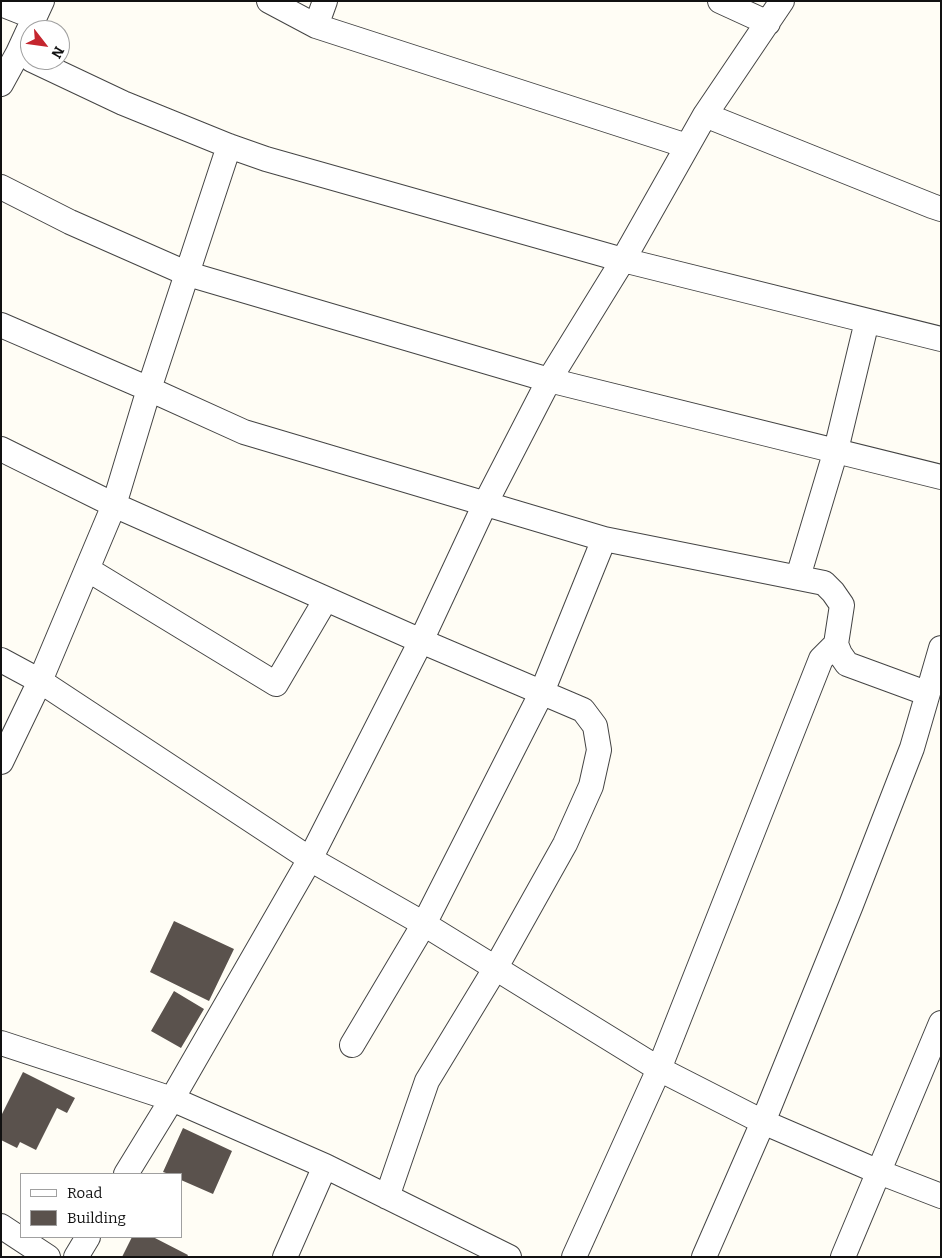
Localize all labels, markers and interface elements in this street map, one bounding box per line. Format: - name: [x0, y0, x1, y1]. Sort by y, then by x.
- north arrow: [20, 20, 70, 70]
- text: N: [47, 43, 68, 61]
- legend: [20, 1173, 182, 1238]
- text: Road: [67, 1184, 102, 1202]
- text: Building: [67, 1209, 126, 1227]

